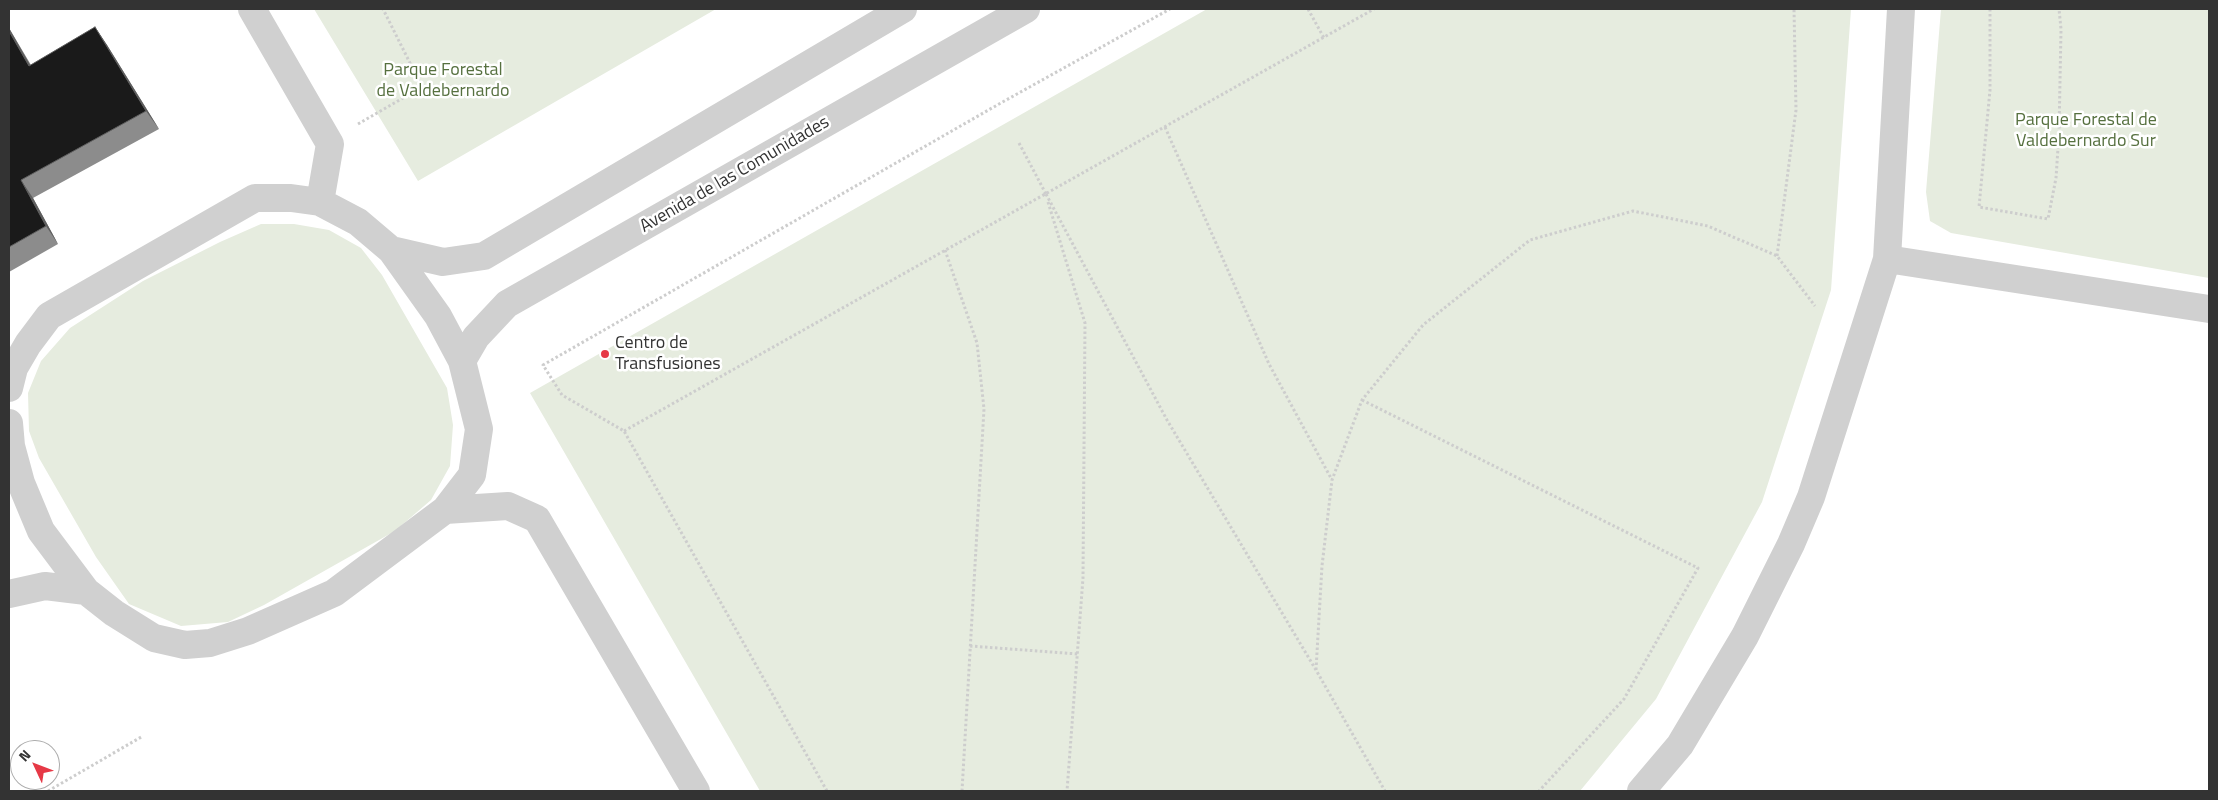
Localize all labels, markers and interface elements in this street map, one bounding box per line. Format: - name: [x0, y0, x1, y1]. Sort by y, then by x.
- park label: Parque Forestal de Valdebernardo: [377, 60, 509, 102]
- park label: Parque Forestal de Valdebernardo Sur: [2015, 110, 2157, 152]
- street label: Avenida de las Comunidades: [636, 112, 834, 238]
- place label: Centro de Transfusiones: [615, 333, 721, 376]
- marker: Centro de Transfusiones: [599, 348, 611, 360]
- north arrow: [10, 740, 60, 790]
- text: N: [13, 744, 35, 766]

